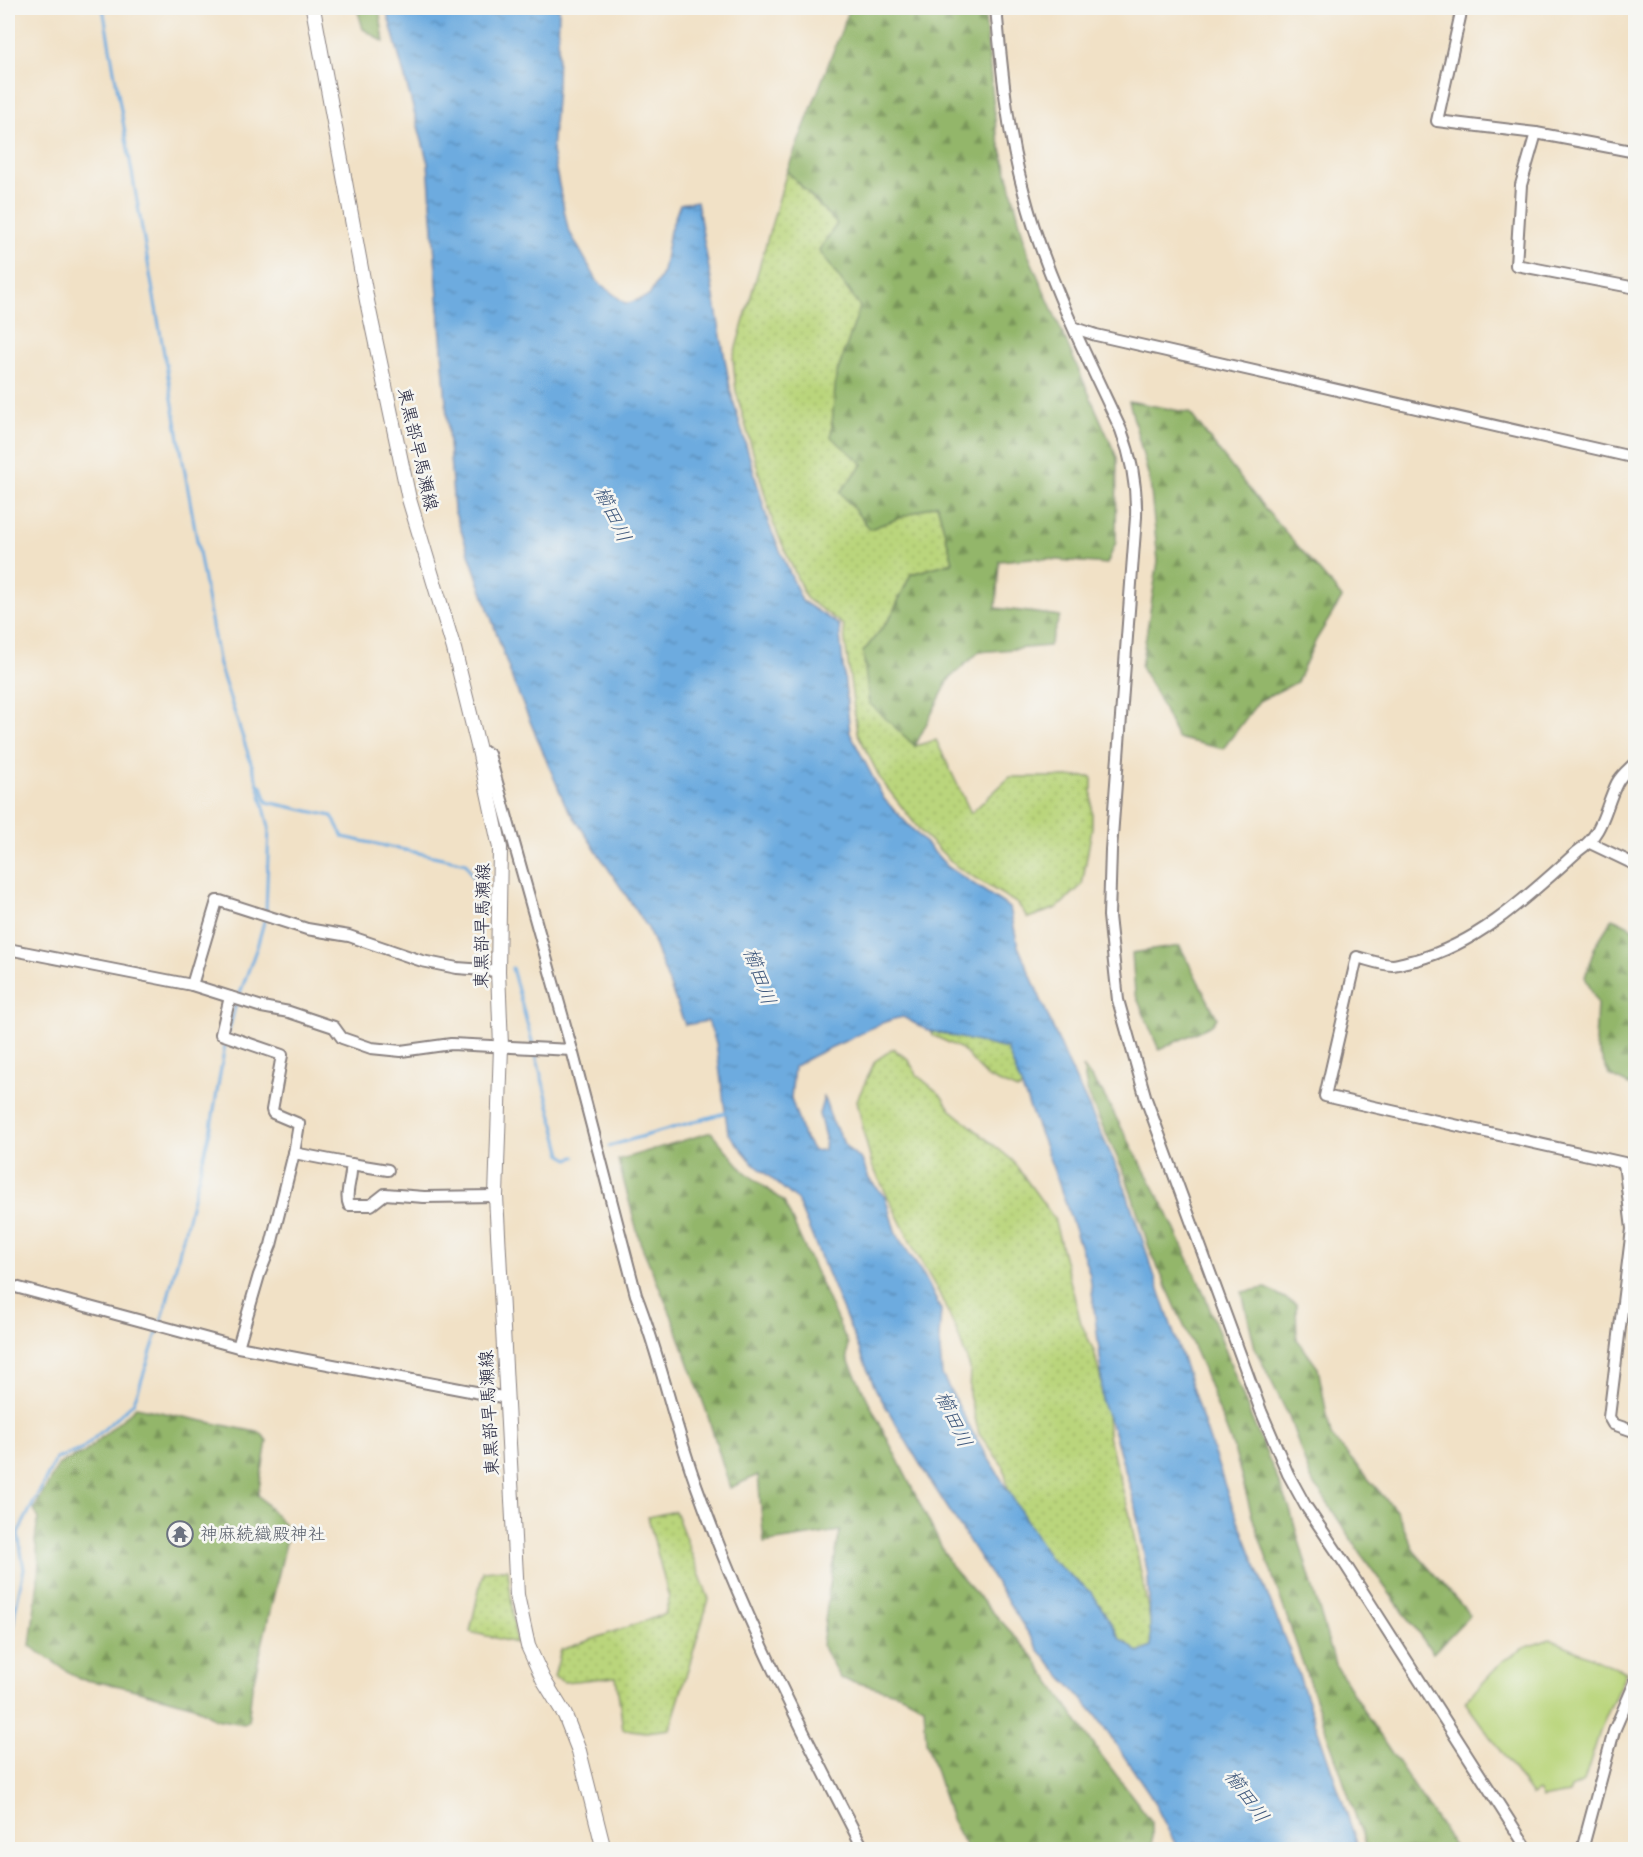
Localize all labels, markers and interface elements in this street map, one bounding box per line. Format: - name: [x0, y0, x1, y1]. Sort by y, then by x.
- street label: 東黒部早馬瀬線: [393, 385, 444, 513]
- water label: 櫛田川: [589, 481, 638, 546]
- street label: 東黒部早馬瀬線: [469, 863, 494, 989]
- water label: 櫛田川: [738, 943, 782, 1008]
- street label: 東黒部早馬瀬線: [474, 1350, 503, 1477]
- water label: 櫛田川: [930, 1386, 978, 1451]
- temple icon: 神麻続織殿神社: [165, 1519, 195, 1549]
- place label: 神麻続織殿神社: [200, 1522, 326, 1545]
- water label: 櫛田川: [1220, 1764, 1275, 1827]

